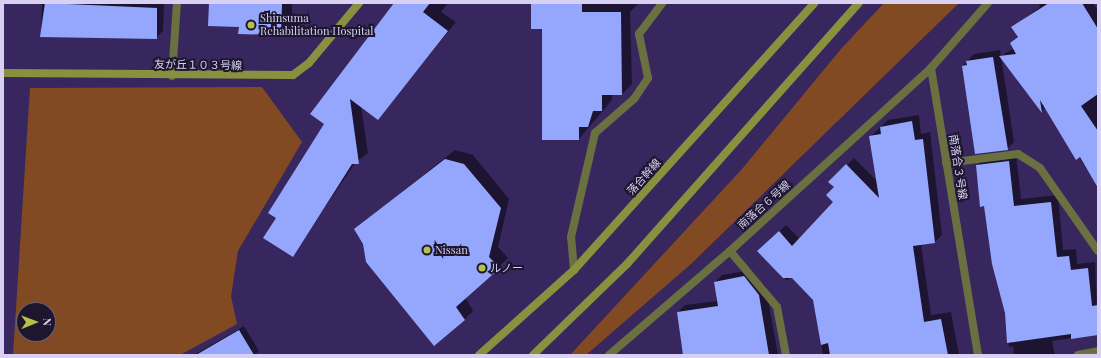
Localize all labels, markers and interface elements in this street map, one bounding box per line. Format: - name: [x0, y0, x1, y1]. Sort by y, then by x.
- place label: Shinsuma Rehabilitation Hospital: [260, 12, 373, 38]
- marker: Shinsuma Rehabilitation Hospital: [245, 19, 257, 31]
- street label: 友が丘１０３号線: [154, 58, 242, 72]
- street label: 南落合３号線: [946, 133, 970, 201]
- street label: 落合幹線: [624, 156, 664, 198]
- street label: 南落合６号線: [735, 178, 793, 232]
- place label: Nissan: [435, 243, 468, 257]
- marker: Nissan: [422, 245, 432, 255]
- place label: ルノー: [490, 261, 523, 275]
- marker: ルノー: [477, 263, 487, 273]
- north arrow: [16, 302, 56, 342]
- text: N: [40, 318, 55, 326]

